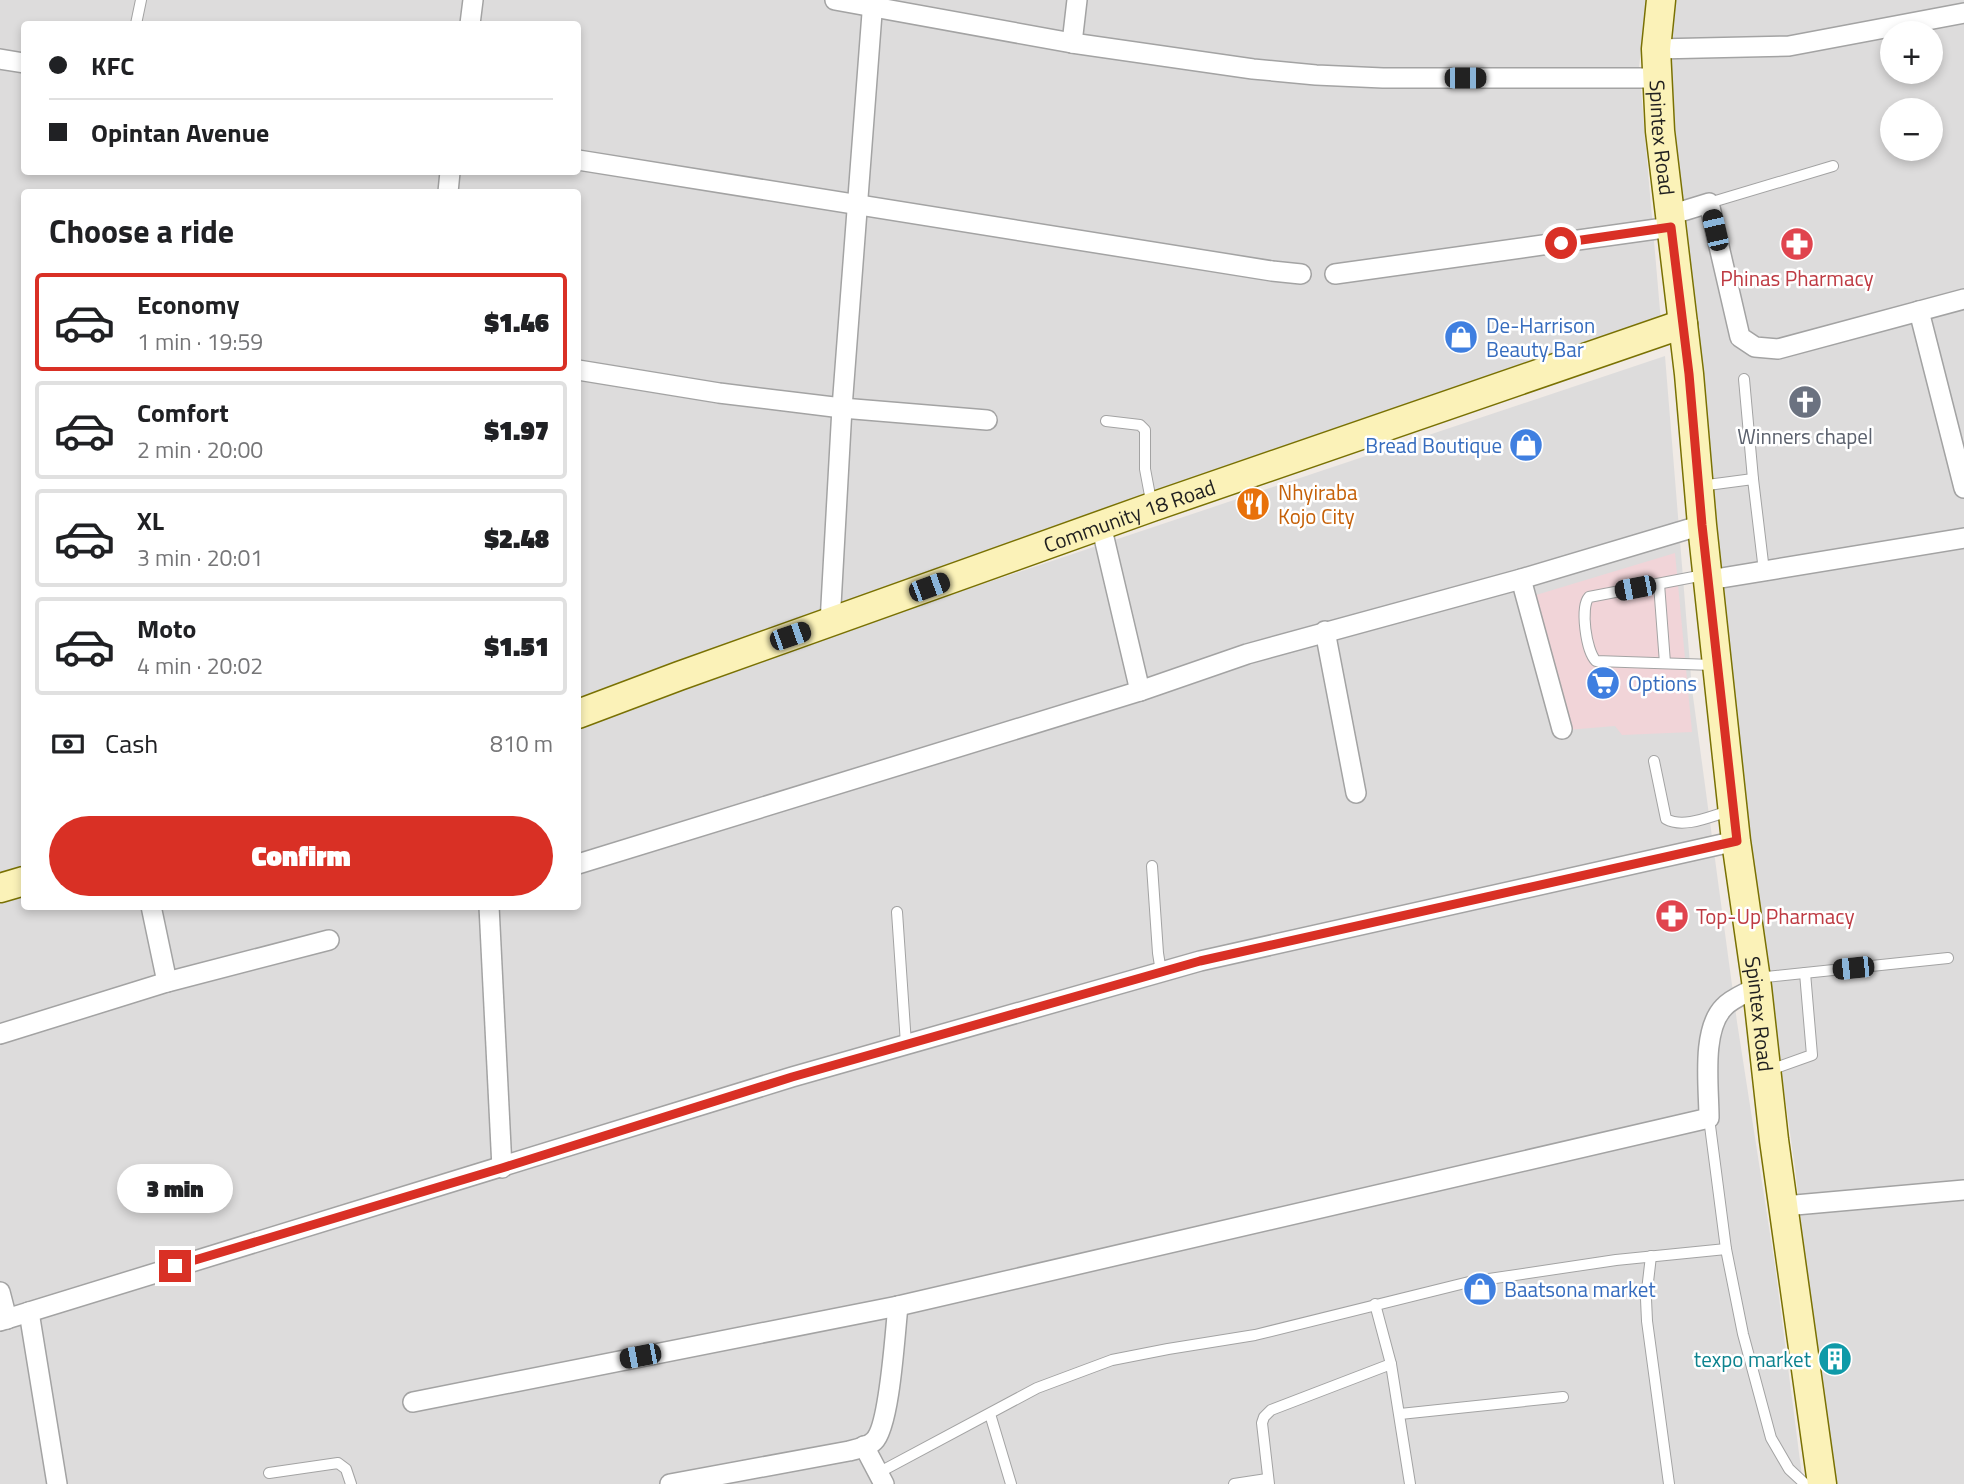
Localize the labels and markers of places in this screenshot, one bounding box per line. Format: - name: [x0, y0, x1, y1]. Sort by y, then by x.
- pharmacy icon: Phinas Pharmacy: [1778, 225, 1816, 263]
- place label: Phinas Pharmacy: [1720, 262, 1874, 294]
- place label: De-Harrison Beauty Bar: [1486, 309, 1595, 365]
- shop icon: De-Harrison Beauty Bar: [1442, 318, 1480, 356]
- church icon: Winners chapel: [1786, 383, 1824, 421]
- place label: Winners chapel: [1737, 420, 1873, 452]
- shop icon: Bread Boutique: [1507, 426, 1545, 464]
- place label: Bread Boutique: [1365, 429, 1502, 461]
- place label: Nhyiraba Kojo City: [1278, 476, 1358, 532]
- restaurant icon: Nhyiraba Kojo City: [1234, 485, 1272, 523]
- supermarket icon: Options: [1584, 664, 1622, 702]
- place label: Options: [1628, 667, 1697, 699]
- pharmacy icon: Top-Up Pharmacy: [1653, 897, 1691, 935]
- place label: Top-Up Pharmacy: [1696, 900, 1855, 932]
- shop icon: Baatsona market: [1461, 1270, 1499, 1308]
- place label: Baatsona market: [1504, 1273, 1656, 1305]
- building icon: texpo market: [1816, 1340, 1854, 1378]
- place label: texpo market: [1694, 1343, 1812, 1375]

